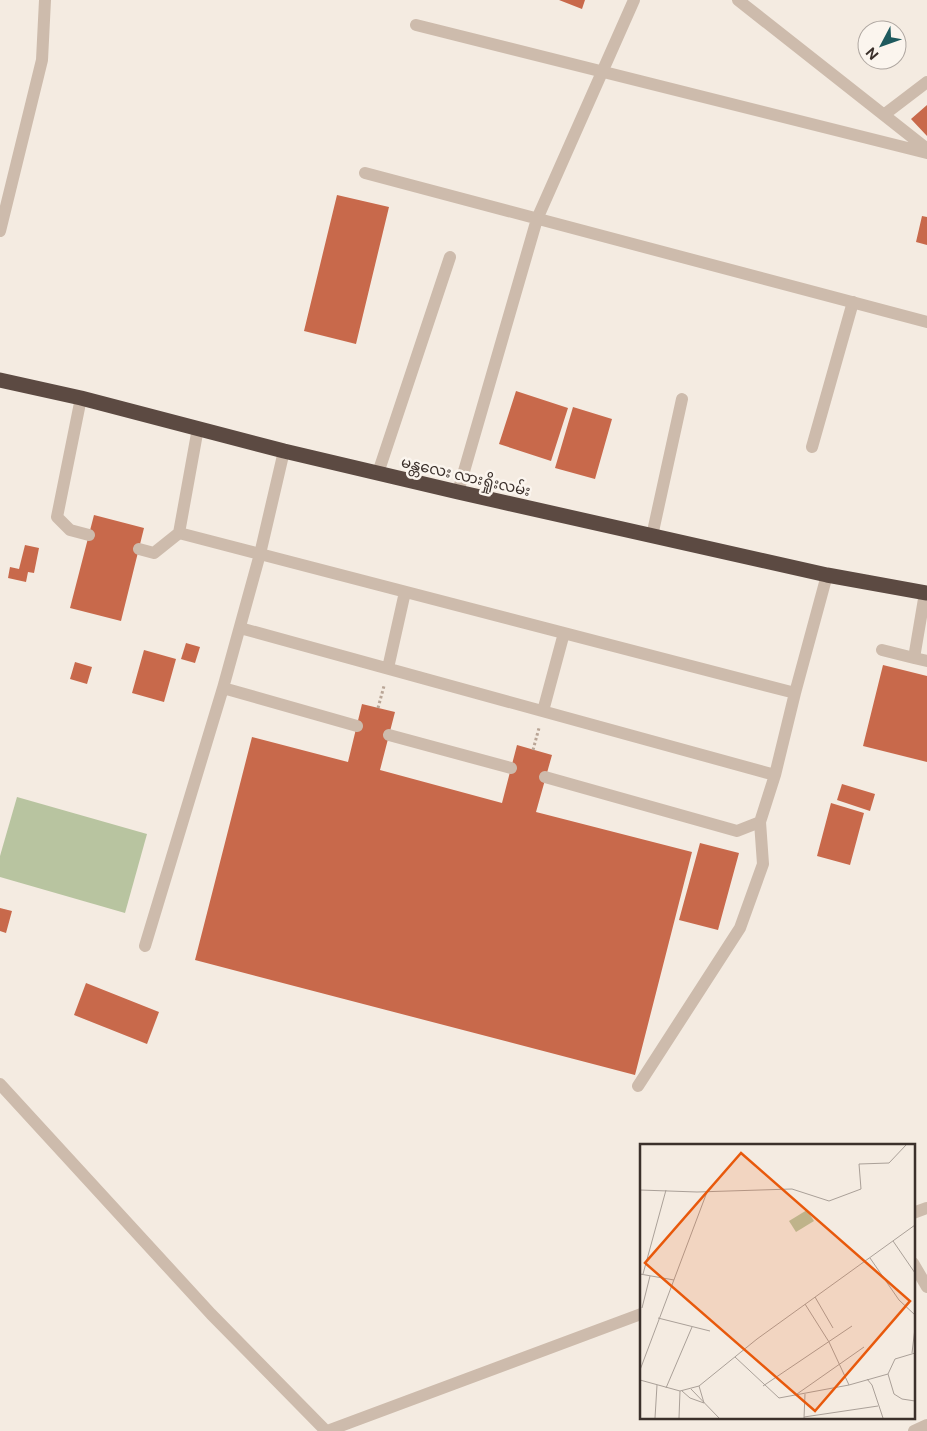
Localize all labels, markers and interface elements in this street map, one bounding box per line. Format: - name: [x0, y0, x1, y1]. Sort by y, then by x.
- north arrow: [857, 20, 907, 70]
- text: N: [863, 44, 882, 63]
- street label: မန္တလေး လားရှိုးလမ်း: [399, 452, 533, 503]
- inset map: [640, 1144, 914, 1418]

